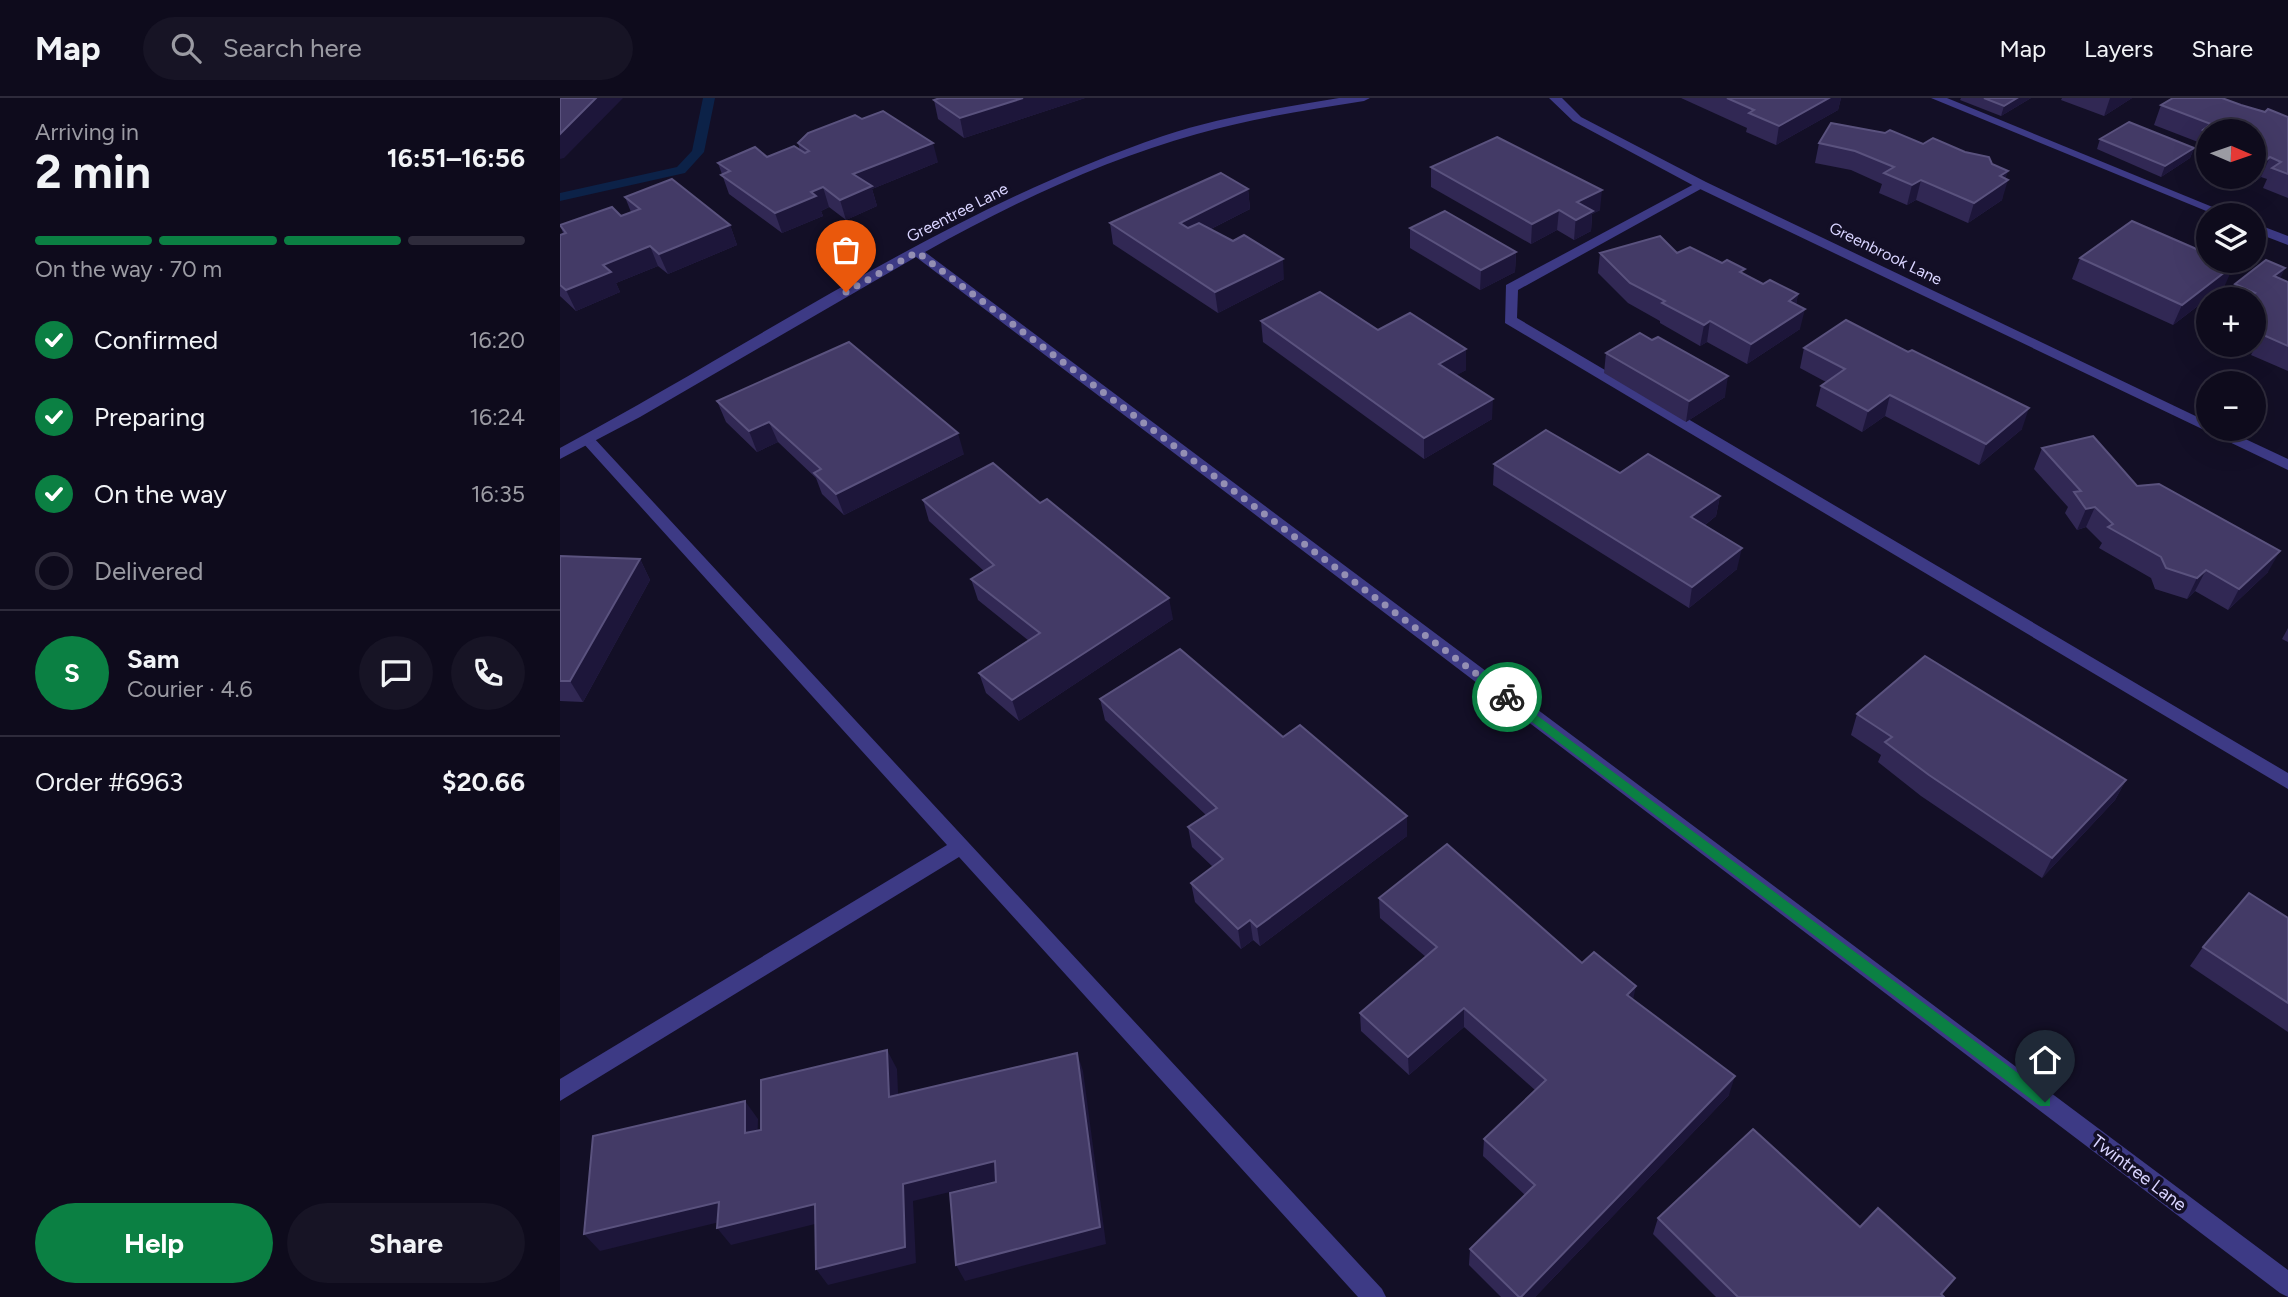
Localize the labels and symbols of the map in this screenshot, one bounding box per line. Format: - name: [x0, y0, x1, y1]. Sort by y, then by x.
- north arrow: [2196, 119, 2266, 189]
- street label: Greentree Lane: [903, 179, 1011, 246]
- street label: Greenbrook Lane: [1826, 218, 1946, 289]
- pin: [816, 220, 876, 292]
- courier: [1472, 662, 1542, 732]
- pin: [2015, 1030, 2075, 1102]
- street label: Twintree Lane: [2087, 1130, 2191, 1216]

